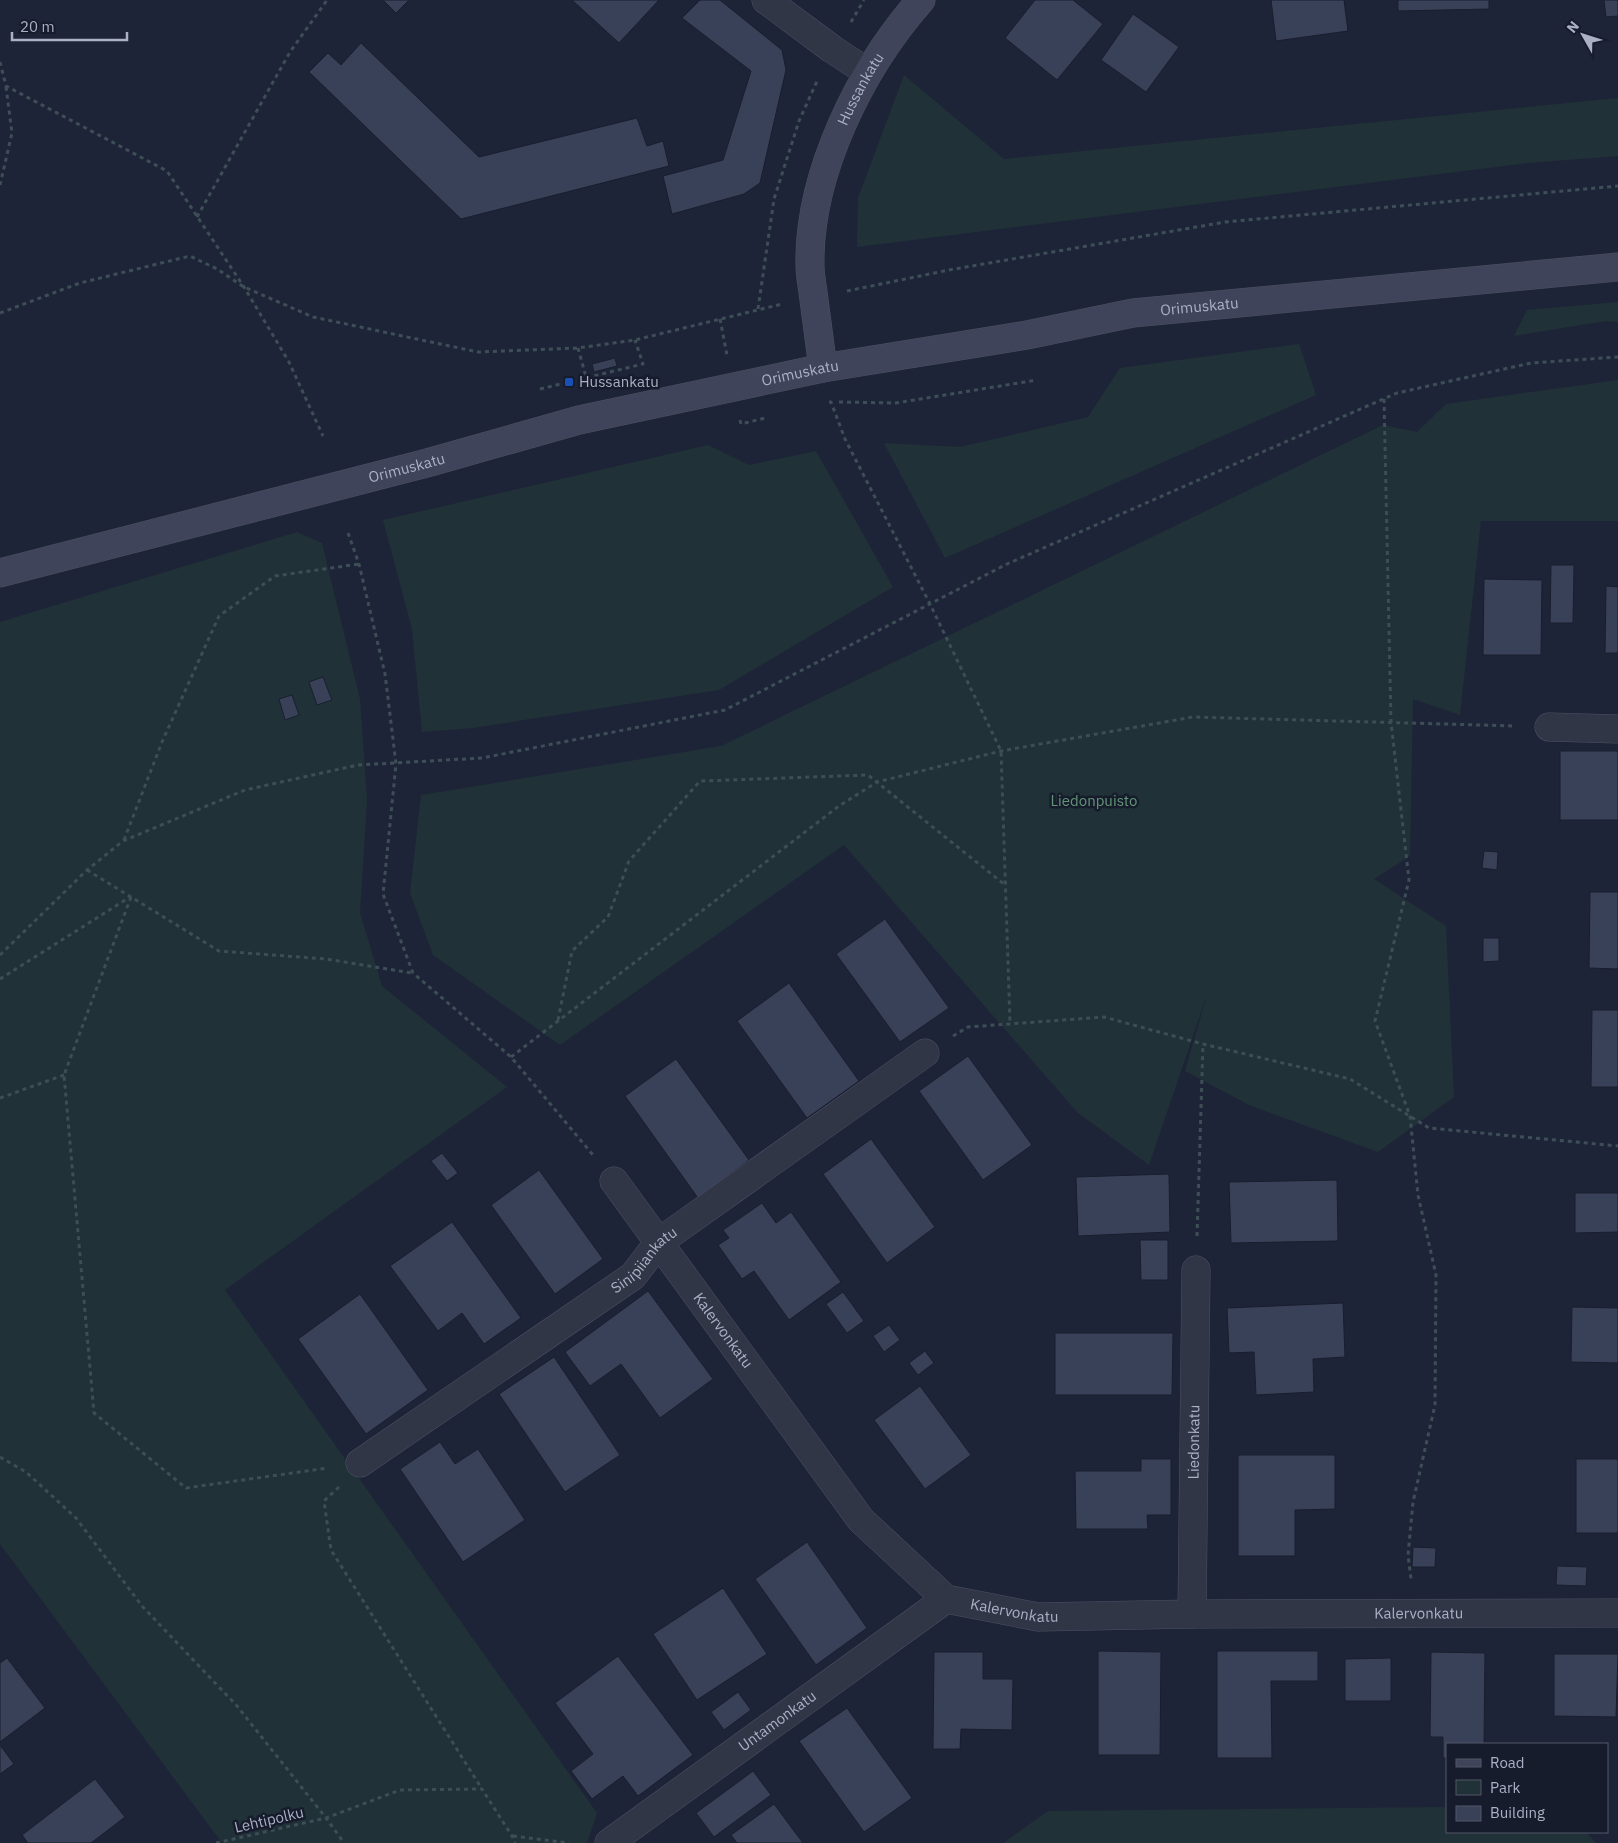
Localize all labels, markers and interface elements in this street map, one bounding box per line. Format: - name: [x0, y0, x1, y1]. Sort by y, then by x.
- scale bar: [12, 10, 128, 42]
- north arrow: [1558, 10, 1608, 60]
- text: 20 m: [20, 17, 55, 36]
- text: N: [1563, 17, 1583, 36]
- street label: Hussankatu: [833, 49, 888, 128]
- street label: Orimuskatu: [1159, 293, 1239, 319]
- street label: Orimuskatu: [760, 356, 840, 390]
- place label: Hussankatu: [579, 372, 659, 391]
- marker: Hussankatu: [563, 376, 575, 388]
- street label: Orimuskatu: [366, 448, 447, 487]
- park label: Liedonpuisto: [1051, 791, 1137, 810]
- street label: Sinipiiankatu: [607, 1222, 680, 1297]
- street label: Kalervonkatu: [689, 1289, 757, 1372]
- street label: Liedonkatu: [1184, 1404, 1203, 1480]
- street label: Kalervonkatu: [969, 1594, 1059, 1626]
- street label: Kalervonkatu: [1374, 1603, 1463, 1623]
- street label: Untamonkatu: [734, 1686, 820, 1755]
- legend: [1446, 1743, 1608, 1833]
- text: Road: [1490, 1753, 1525, 1772]
- text: Park: [1490, 1778, 1520, 1797]
- street label: Lehtipolku: [232, 1802, 305, 1837]
- text: Building: [1490, 1803, 1545, 1822]

